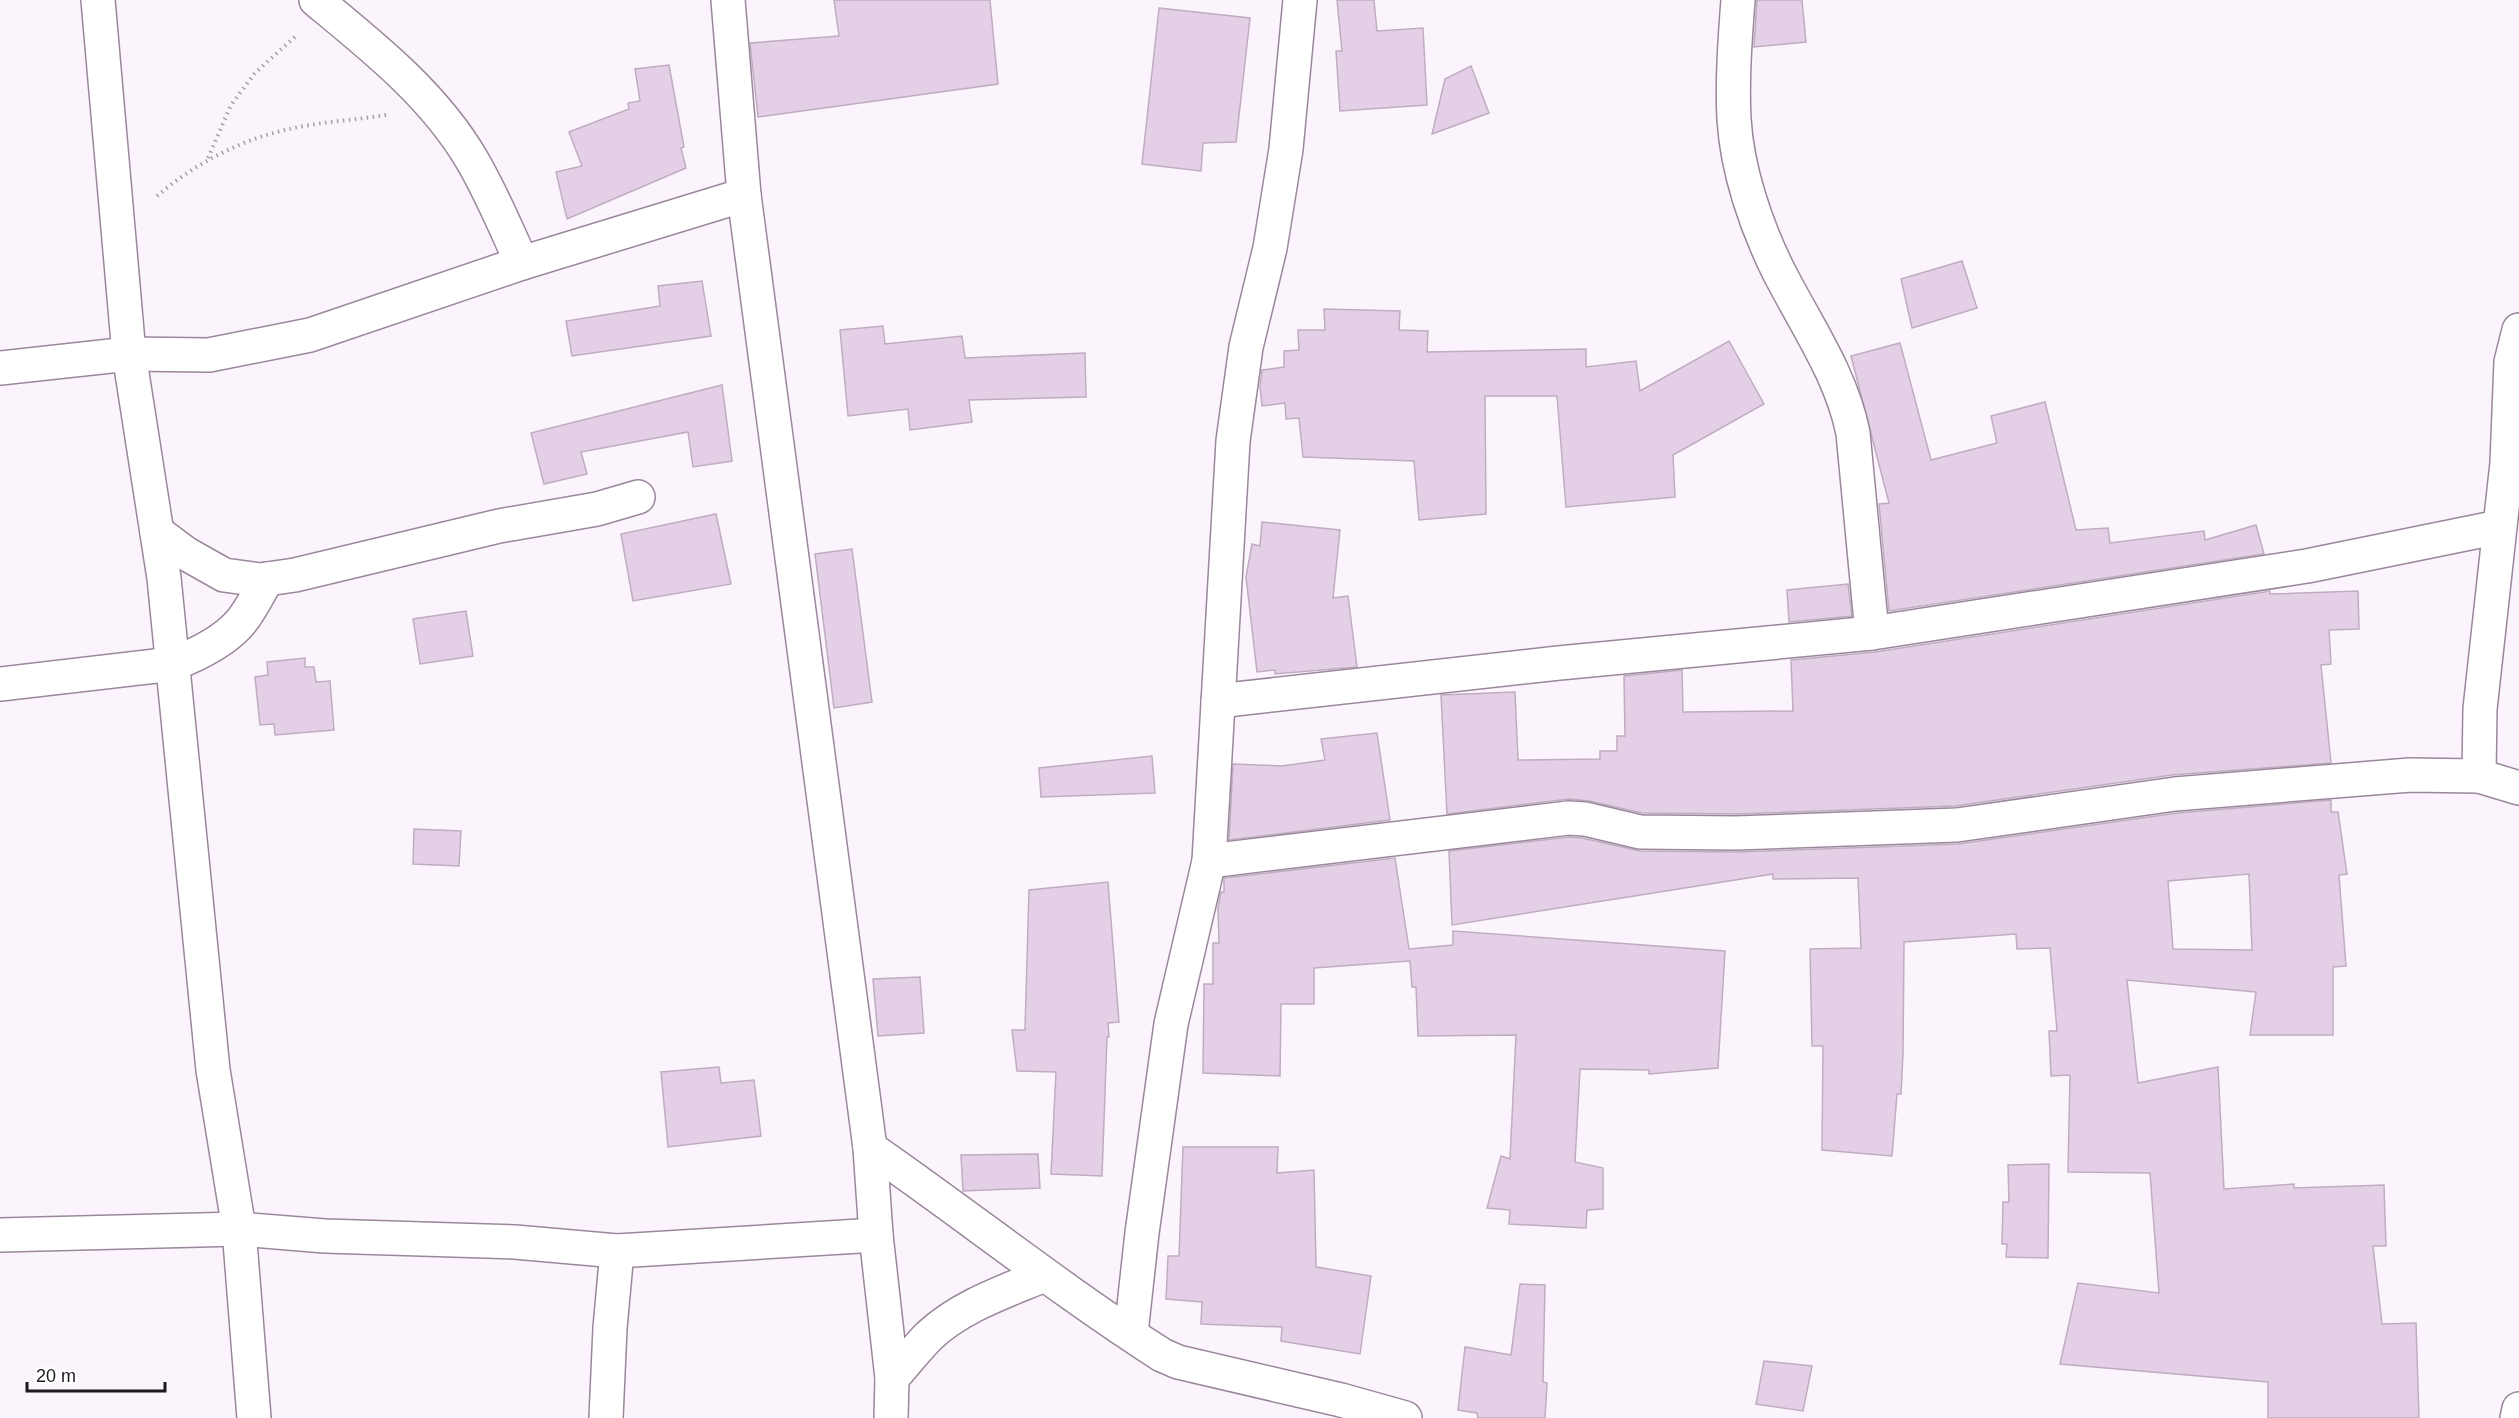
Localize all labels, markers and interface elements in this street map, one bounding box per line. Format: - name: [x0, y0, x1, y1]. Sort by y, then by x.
- scale bar: [27, 1355, 165, 1393]
- text: 20 m: [36, 1366, 76, 1386]

